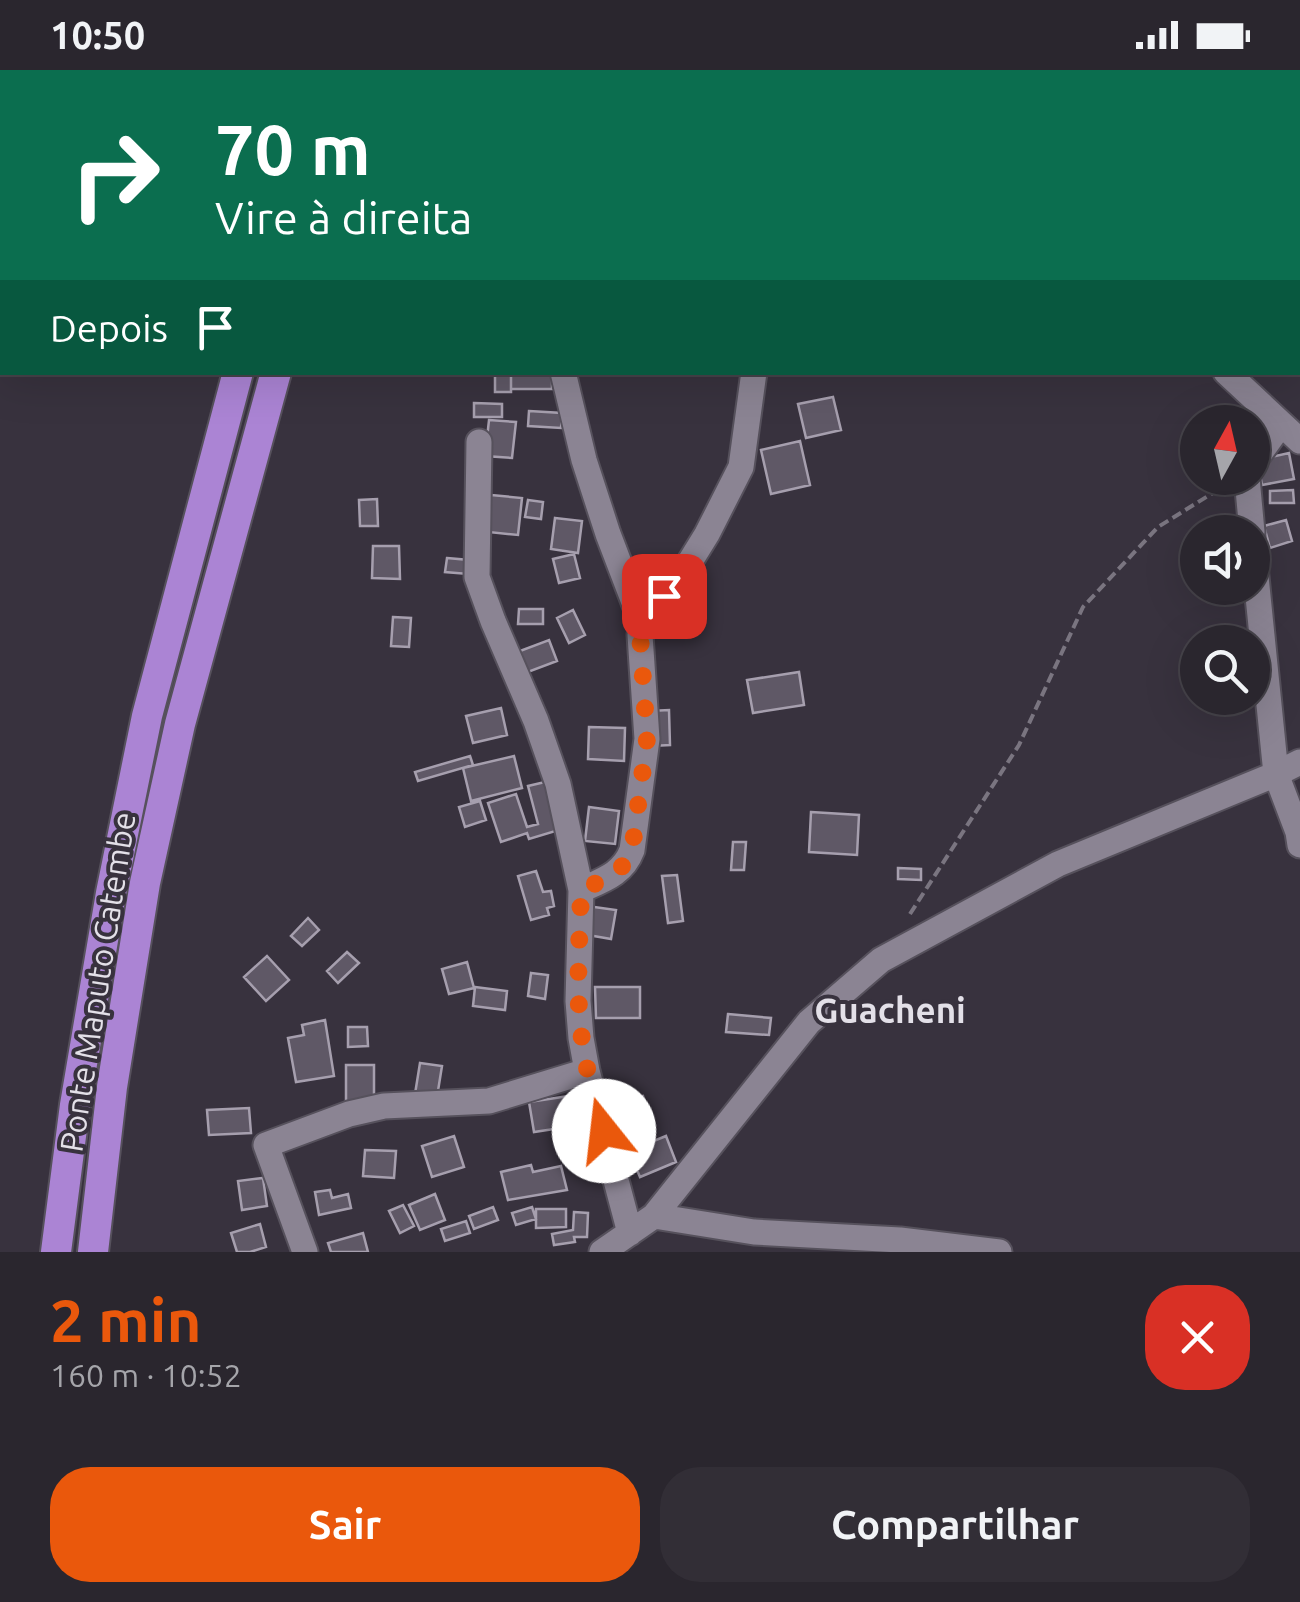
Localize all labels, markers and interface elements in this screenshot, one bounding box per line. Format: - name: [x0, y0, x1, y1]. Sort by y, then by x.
- text: 10:50: [50, 14, 145, 56]
- icon: right: [50, 110, 180, 240]
- text: 70 m: [215, 110, 371, 188]
- text: Vire à direita: [215, 192, 472, 243]
- icon: arrive: [188, 300, 243, 355]
- text: Depois: [50, 307, 168, 349]
- north arrow: [1180, 405, 1270, 495]
- map controls: [1180, 405, 1270, 715]
- button: sound: [1180, 515, 1270, 605]
- pin: [622, 554, 707, 639]
- icon: arrive: [637, 569, 692, 624]
- button: search: [1180, 625, 1270, 715]
- street label: Ponte Maputo Catembe: [52, 809, 142, 1154]
- district label: Guacheni: [814, 990, 966, 1030]
- position arrow: [552, 1079, 656, 1183]
- button: close: [1145, 1285, 1250, 1390]
- text: 2 min: [50, 1286, 202, 1353]
- text: 160 m · 10:52: [50, 1357, 242, 1393]
- button: Sair: [50, 1467, 640, 1582]
- button: Compartilhar: [660, 1467, 1250, 1582]

